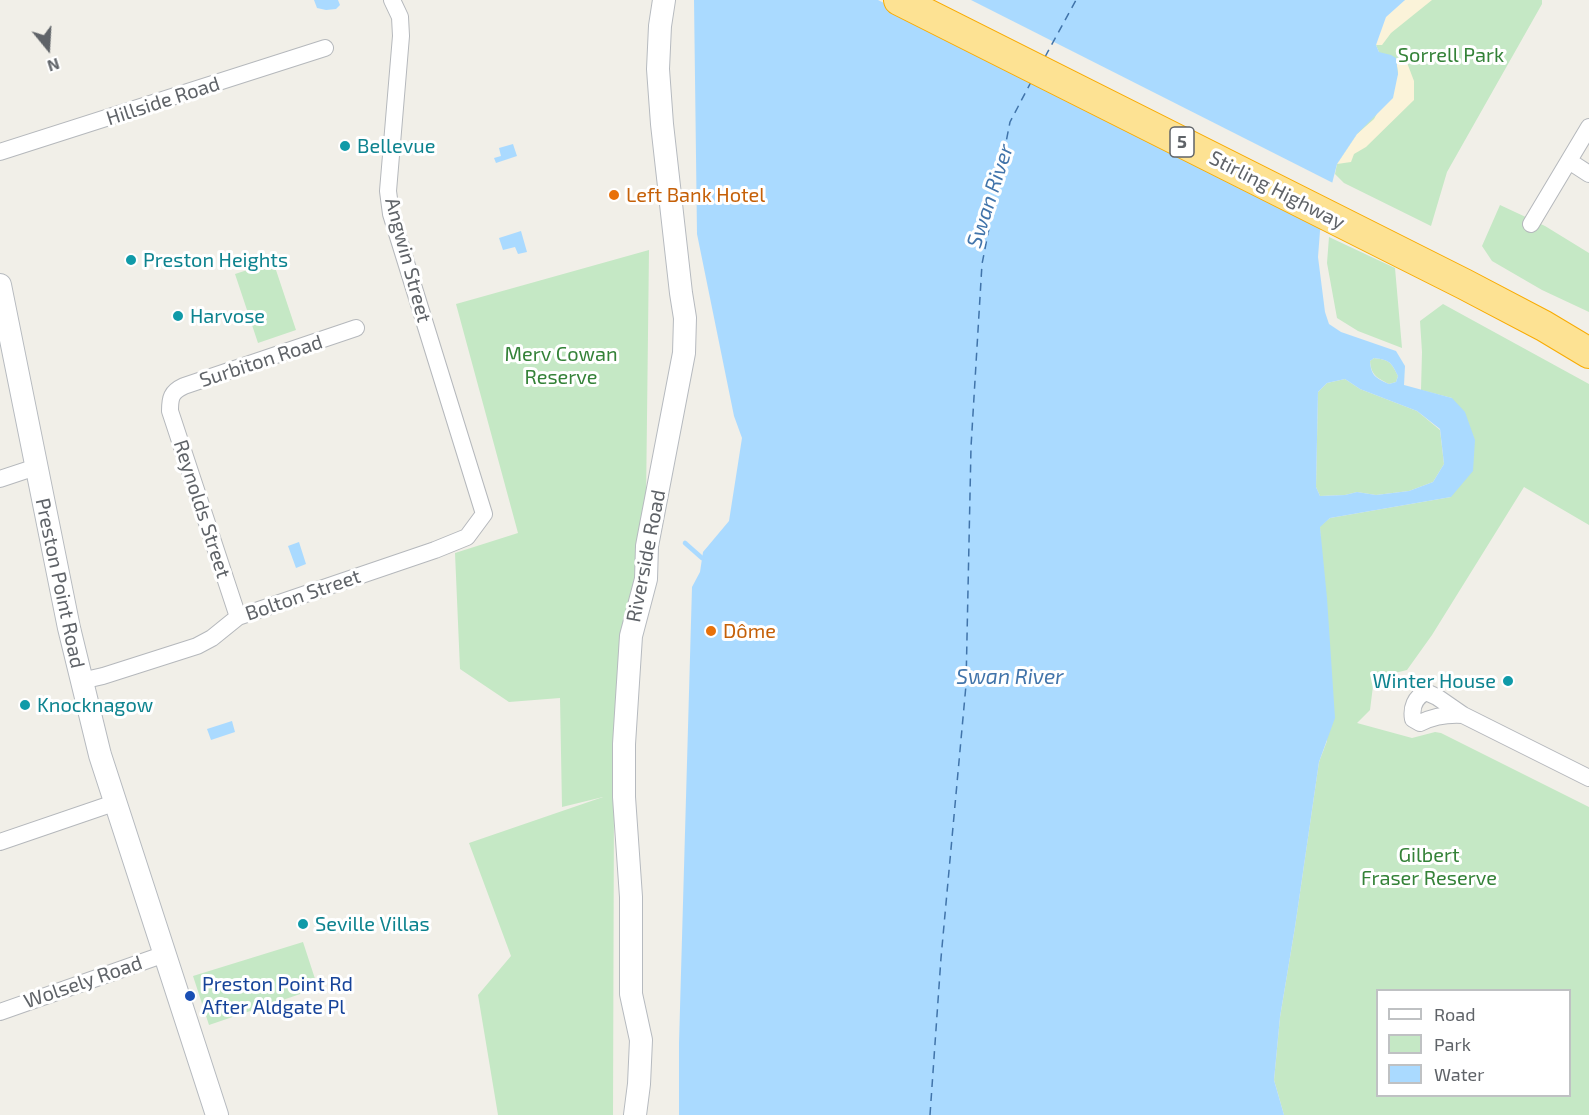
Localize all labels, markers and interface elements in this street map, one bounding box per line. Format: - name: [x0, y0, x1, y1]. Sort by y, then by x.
- north arrow: [18, 18, 78, 78]
- park label: Sorrell Park: [1398, 43, 1504, 67]
- text: N: [45, 55, 62, 76]
- street label: Hillside Road: [103, 71, 223, 131]
- road number: 5: [1170, 127, 1194, 157]
- place label: Bellevue: [357, 134, 435, 158]
- marker: Bellevue: [338, 139, 352, 153]
- water label: Swan River: [961, 141, 1019, 251]
- street label: Stirling Highway: [1205, 146, 1349, 234]
- place label: Left Bank Hotel: [626, 183, 765, 207]
- marker: Left Bank Hotel: [607, 188, 621, 202]
- street label: Angwin Street: [380, 195, 436, 325]
- place label: Preston Heights: [143, 248, 288, 272]
- marker: Preston Heights: [124, 253, 138, 267]
- place label: Harvose: [190, 304, 265, 328]
- marker: Harvose: [171, 309, 185, 323]
- street label: Surbiton Road: [196, 330, 326, 392]
- park label: Merv Cowan Reserve: [504, 342, 618, 389]
- street label: Reynolds Street: [168, 437, 236, 581]
- street label: Riverside Road: [621, 488, 671, 624]
- street label: Preston Point Road: [30, 496, 90, 670]
- street label: Bolton Street: [242, 564, 364, 626]
- place label: Dôme: [723, 619, 776, 643]
- marker: Dôme: [704, 624, 718, 638]
- water label: Swan River: [956, 664, 1064, 690]
- place label: Winter House: [1373, 669, 1496, 693]
- marker: Winter House: [1501, 674, 1515, 688]
- place label: Knocknagow: [37, 693, 153, 717]
- marker: Knocknagow: [18, 698, 32, 712]
- park label: Gilbert Fraser Reserve: [1361, 843, 1497, 890]
- place label: Seville Villas: [315, 912, 430, 936]
- marker: Seville Villas: [296, 917, 310, 931]
- street label: Wolsely Road: [21, 951, 145, 1013]
- place label: Preston Point Rd After Aldgate Pl: [202, 972, 353, 1019]
- marker: Preston Point Rd After Aldgate Pl: [183, 989, 197, 1003]
- legend: [1376, 989, 1571, 1097]
- text: Road: [1434, 1003, 1475, 1025]
- text: Park: [1434, 1033, 1471, 1055]
- text: Water: [1434, 1063, 1484, 1085]

